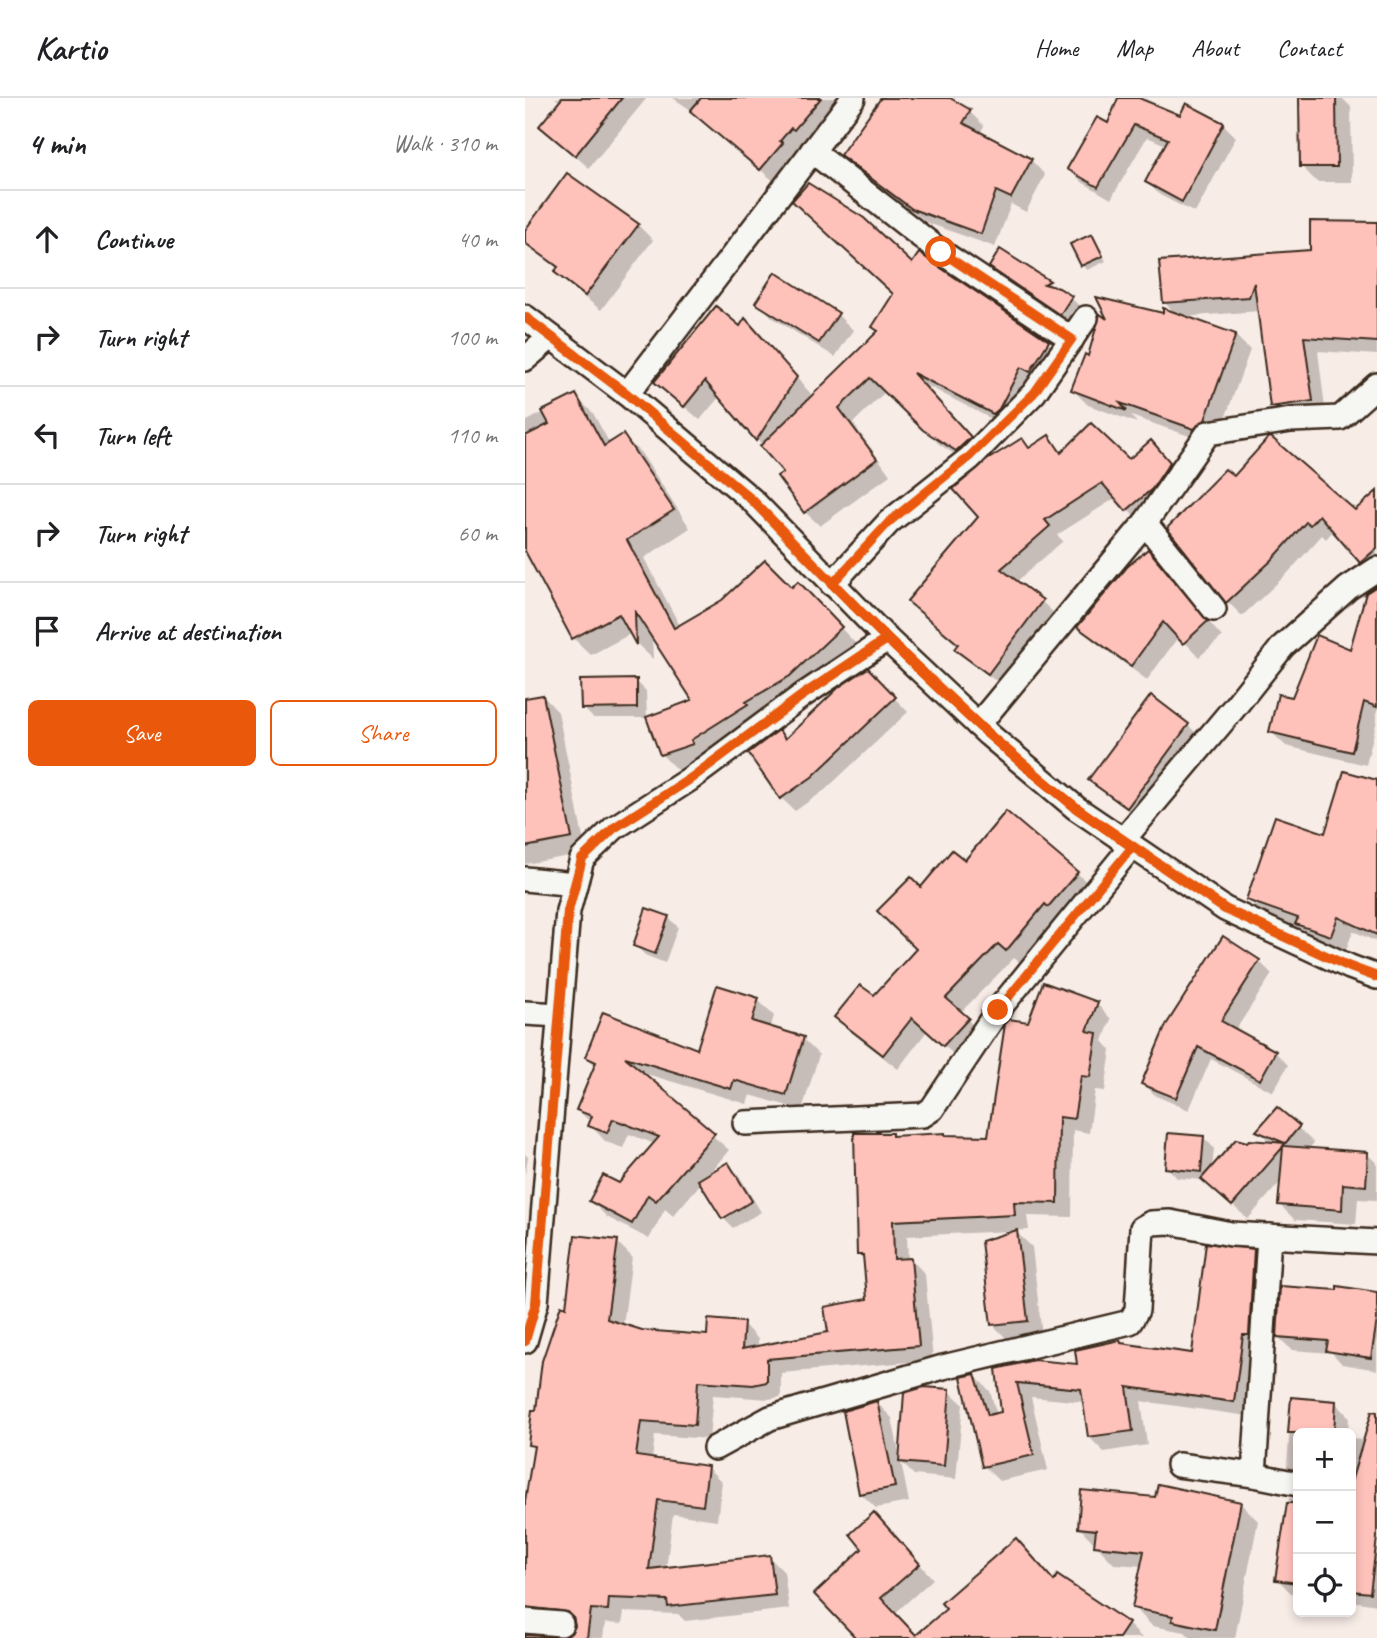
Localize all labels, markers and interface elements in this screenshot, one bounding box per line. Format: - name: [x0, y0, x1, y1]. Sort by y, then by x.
- text: Kartio: [35, 27, 106, 69]
- text: Home: [1035, 33, 1078, 63]
- text: Map: [1116, 33, 1153, 63]
- text: About: [1191, 33, 1239, 63]
- text: Contact: [1277, 33, 1342, 63]
- text: 4 min: [28, 125, 85, 163]
- text: Walk · 310 m: [393, 129, 497, 158]
- icon: ahead: [28, 220, 66, 258]
- text: Continue: [95, 223, 173, 256]
- text: 40 m: [458, 225, 497, 254]
- route start: [925, 236, 956, 267]
- icon: right: [28, 318, 66, 356]
- text: Turn right: [95, 321, 186, 354]
- text: 100 m: [448, 323, 497, 352]
- icon: left: [28, 416, 66, 454]
- text: Turn left: [95, 419, 170, 452]
- text: 110 m: [448, 421, 497, 450]
- icon: right: [28, 514, 66, 552]
- text: Turn right: [95, 517, 186, 550]
- text: 60 m: [458, 519, 497, 548]
- icon: arrive: [28, 612, 66, 650]
- text: Arrive at destination: [95, 615, 281, 648]
- button: Save: [28, 700, 256, 766]
- button: Share: [270, 700, 497, 766]
- route end: [982, 994, 1013, 1025]
- map controls: [1293, 1428, 1356, 1617]
- button: +: [1293, 1428, 1356, 1491]
- button: −: [1293, 1491, 1356, 1554]
- button: locate: [1293, 1554, 1356, 1617]

